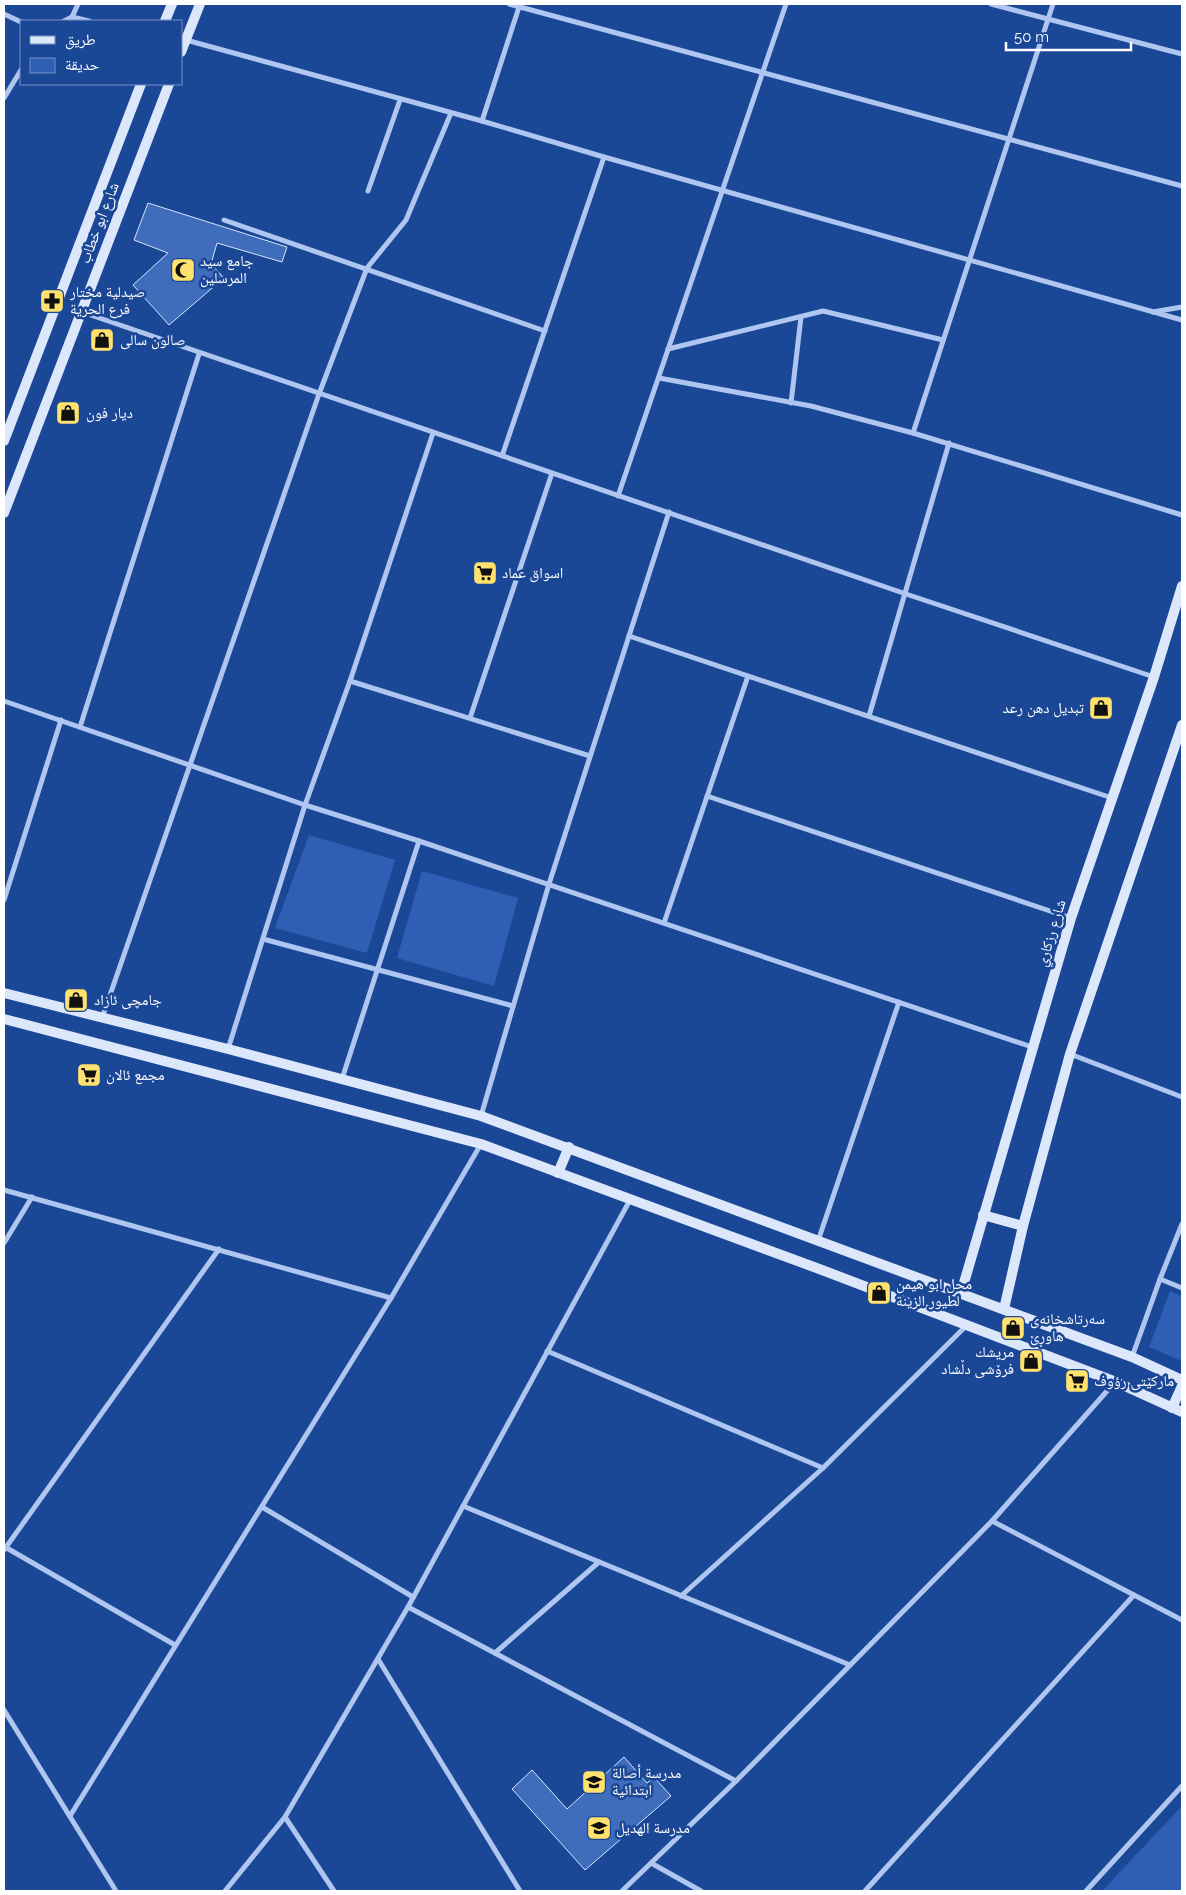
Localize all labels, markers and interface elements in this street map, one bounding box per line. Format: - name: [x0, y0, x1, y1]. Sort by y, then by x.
- legend: [20, 20, 182, 85]
- scale bar: [1006, 20, 1131, 52]
- text: 50 m: [1014, 28, 1049, 46]
- text: طريق: [65, 31, 96, 50]
- text: حديقة: [65, 56, 100, 74]
- street label: شارع ابو خطاب: [75, 180, 124, 266]
- place label: جامع سيد المرسلين: [200, 252, 254, 288]
- mosque icon: جامع سيد المرسلين: [170, 257, 196, 283]
- place label: صيدلية مختار فرع الحرية: [69, 283, 145, 319]
- pharmacy icon: صيدلية مختار فرع الحرية: [39, 288, 65, 314]
- shop icon: صالون سالى: [89, 327, 115, 353]
- place label: صالون سالى: [120, 331, 186, 350]
- shop icon: ديار فون: [55, 400, 81, 426]
- place label: ديار فون: [86, 404, 133, 423]
- supermarket icon: اسواق عماد: [472, 560, 498, 586]
- place label: اسواق عماد: [502, 564, 563, 583]
- shop icon: تبديل دهن رعد: [1088, 695, 1114, 721]
- place label: تبديل دهن رعد: [1003, 699, 1085, 718]
- street label: شارع رزكاري: [1032, 897, 1072, 969]
- shop icon: جامچی ئازاد: [63, 987, 89, 1013]
- place label: جامچی ئازاد: [94, 991, 162, 1010]
- supermarket icon: مجمع ئالان: [76, 1062, 102, 1088]
- place label: مجمع ئالان: [106, 1066, 165, 1085]
- place label: محل ابو هيمن لطيور الزينة: [896, 1275, 972, 1310]
- shop icon: محل ابو هيمن لطيور الزينة: [866, 1280, 892, 1306]
- place label: سەرتاشخانەى ھاوڕێ: [1030, 1310, 1105, 1348]
- shop icon: سەرتاشخانەى ھاوڕێ: [1000, 1315, 1026, 1341]
- place label: مريشك فرۆشى دڵشاد: [941, 1343, 1014, 1379]
- shop icon: مريشك فرۆشى دڵشاد: [1018, 1348, 1044, 1374]
- supermarket icon: ماركێتى رؤوف: [1064, 1368, 1090, 1394]
- place label: ماركێتى رؤوف: [1094, 1372, 1174, 1391]
- place label: مدرسة أصالة ابتدائية: [612, 1764, 681, 1799]
- school or university icon: مدرسة أصالة ابتدائية: [581, 1769, 607, 1795]
- school or university icon: مدرسة الهديل: [586, 1815, 612, 1841]
- place label: مدرسة الهديل: [616, 1819, 690, 1838]

